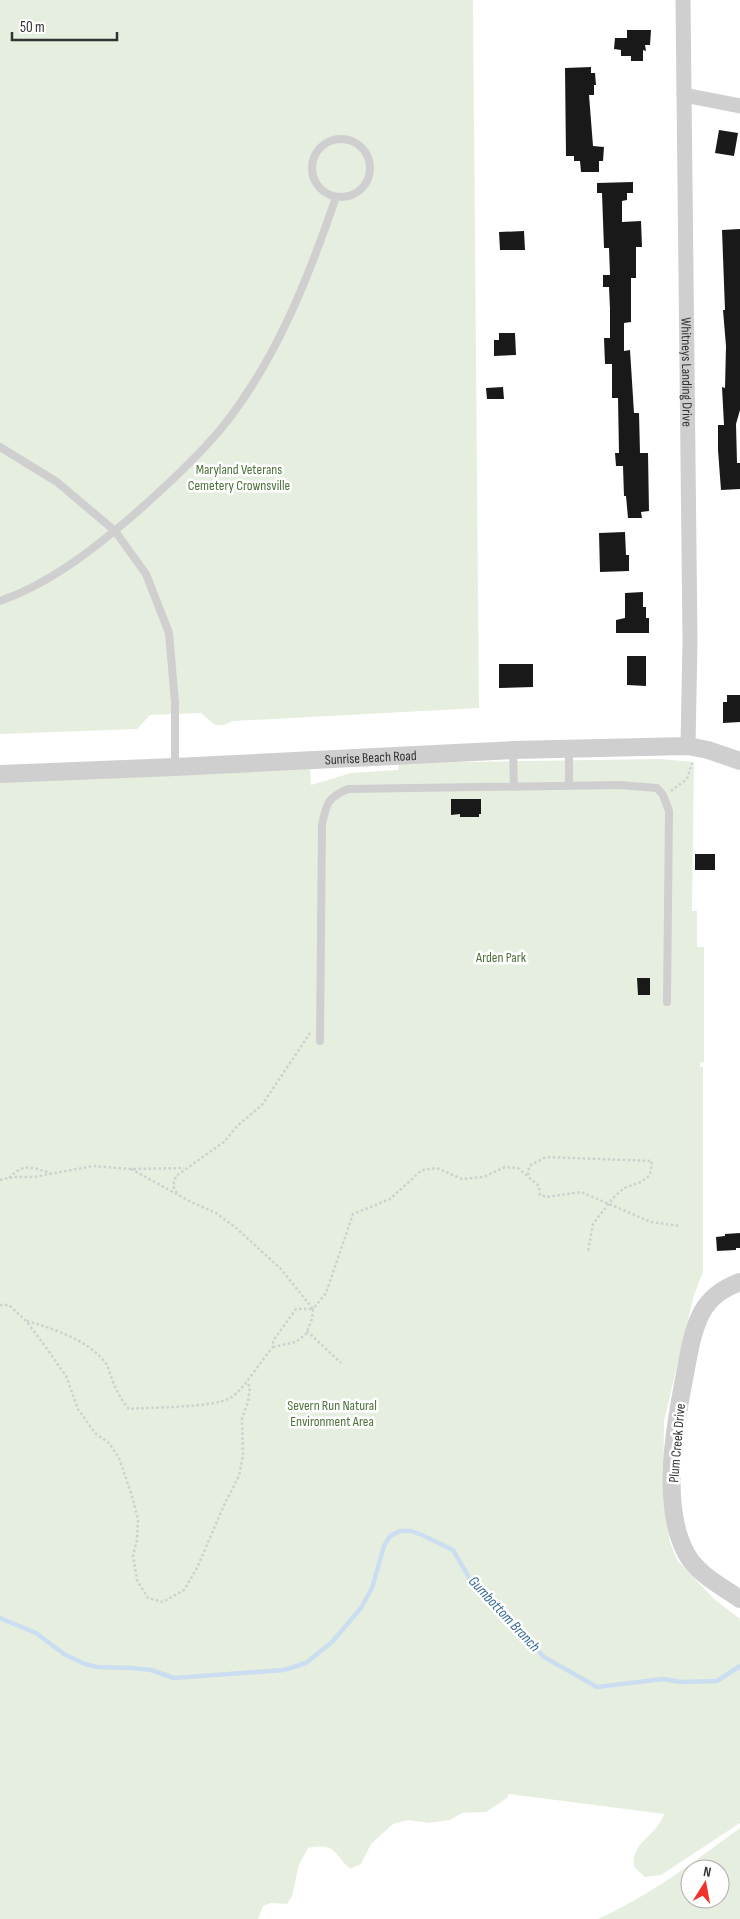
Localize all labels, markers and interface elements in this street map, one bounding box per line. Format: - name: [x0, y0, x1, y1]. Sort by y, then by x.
- scale bar: [12, 10, 118, 42]
- text: 50 m: [20, 18, 45, 37]
- street label: Whitneys Landing Drive: [678, 317, 696, 427]
- park label: Maryland Veterans Cemetery Crownsville: [188, 461, 290, 494]
- street label: Sunrise Beach Road: [324, 746, 417, 768]
- park label: Arden Park: [475, 949, 527, 966]
- park label: Severn Run Natural Environment Area: [287, 1397, 377, 1430]
- street label: Plum Creek Drive: [665, 1403, 689, 1483]
- water label: Gumbottom Branch: [464, 1572, 544, 1656]
- north arrow: [680, 1859, 730, 1909]
- text: N: [702, 1863, 713, 1881]

